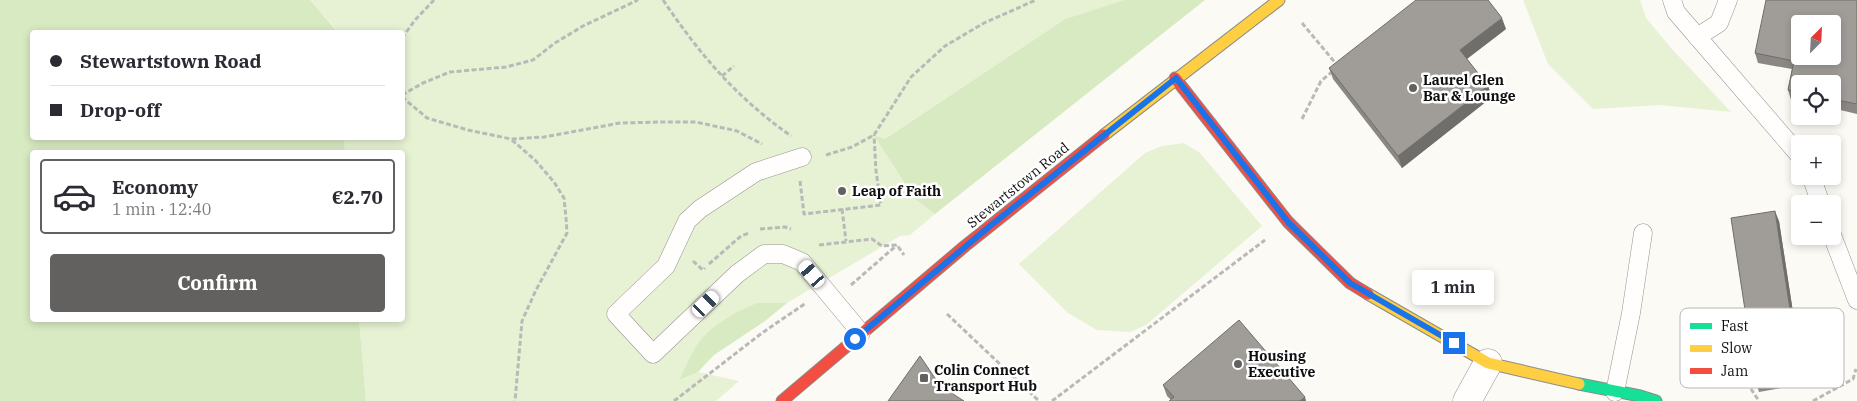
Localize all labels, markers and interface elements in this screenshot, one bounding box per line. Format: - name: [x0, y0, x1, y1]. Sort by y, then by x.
- north arrow: [1791, 15, 1841, 65]
- map controls: [1791, 15, 1841, 245]
- text: Stewartstown Road: [80, 49, 262, 73]
- place label: Laurel Glen Bar & Lounge: [1423, 71, 1516, 105]
- button: locate: [1791, 75, 1841, 125]
- marker: Laurel Glen Bar & Lounge: [1407, 82, 1419, 94]
- text: Drop-off: [80, 98, 161, 122]
- button: +: [1791, 135, 1841, 185]
- street label: Stewartstown Road: [963, 138, 1073, 232]
- icon: car: [52, 174, 97, 219]
- text: Economy: [112, 175, 198, 199]
- place label: Leap of Faith: [852, 182, 941, 200]
- text: €2.70: [332, 185, 383, 209]
- marker: Leap of Faith: [836, 185, 848, 197]
- button: −: [1791, 195, 1841, 245]
- text: 1 min · 12:40: [112, 199, 211, 219]
- button: Confirm: [50, 254, 385, 312]
- car: [796, 258, 827, 290]
- callout: 1 min: [1413, 270, 1495, 306]
- text: 1 min: [1431, 277, 1475, 297]
- car: [689, 288, 722, 320]
- legend: [1680, 308, 1844, 388]
- text: Fast: [1721, 317, 1749, 335]
- route start: [844, 328, 866, 350]
- route end: [1443, 332, 1465, 354]
- text: Slow: [1721, 339, 1752, 357]
- place label: Housing Executive: [1248, 347, 1315, 381]
- marker: Housing Executive: [1232, 358, 1244, 370]
- place label: Colin Connect Transport Hub: [934, 361, 1037, 395]
- text: Jam: [1721, 362, 1748, 380]
- marker: Colin Connect Transport Hub: [918, 372, 930, 384]

